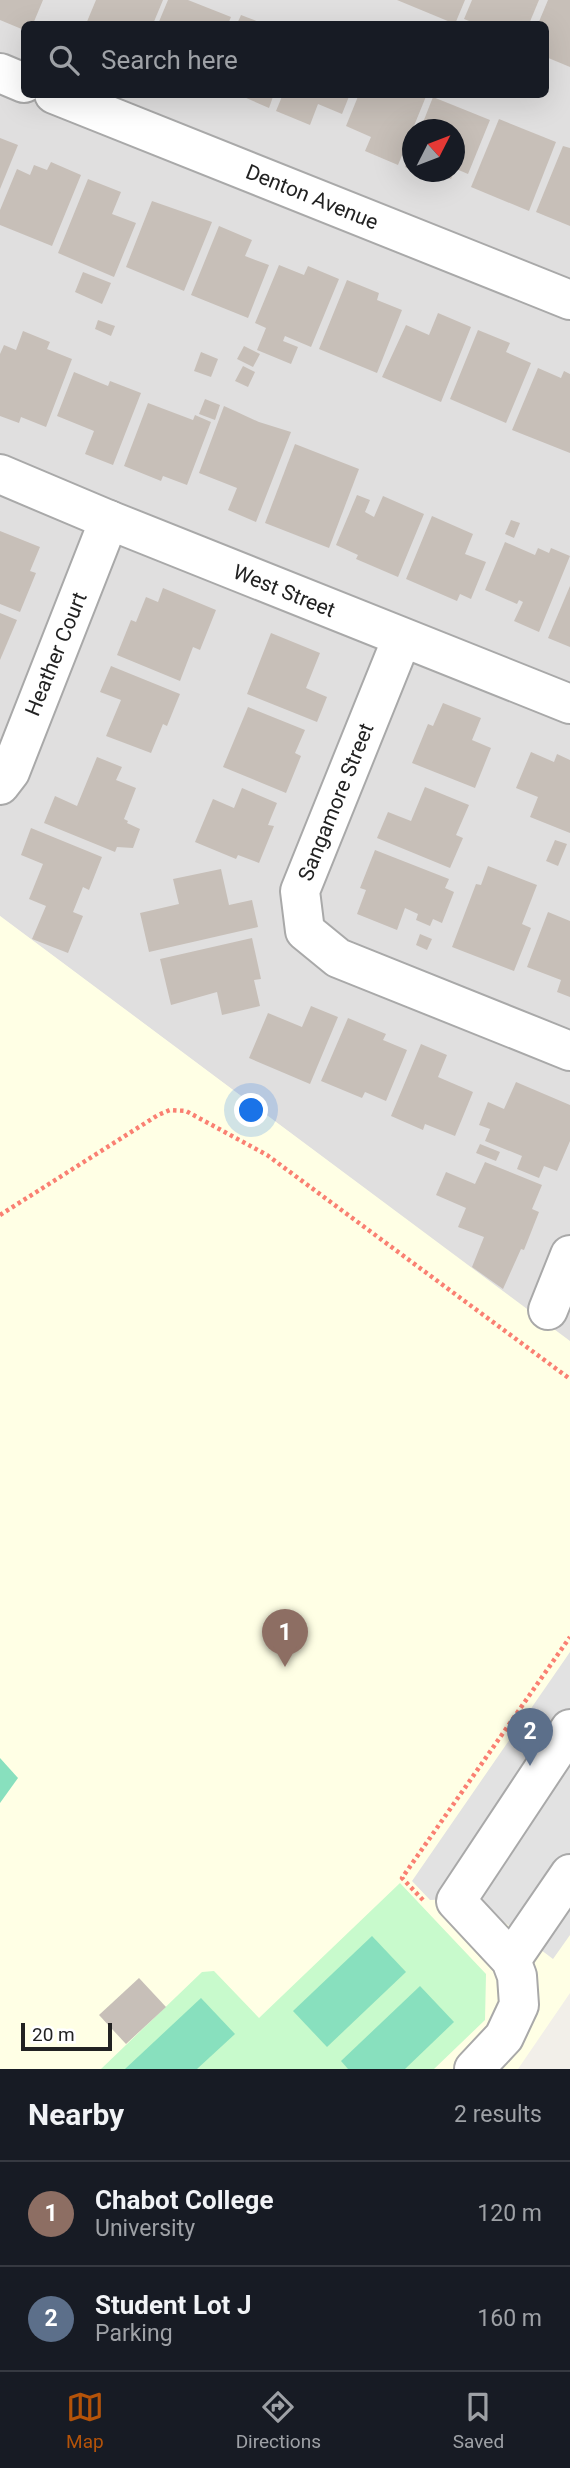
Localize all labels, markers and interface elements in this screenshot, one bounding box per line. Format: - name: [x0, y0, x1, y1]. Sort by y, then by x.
- search box: [21, 21, 549, 98]
- icon: search: [45, 41, 83, 79]
- text: Search here: [101, 45, 238, 75]
- north arrow: [402, 119, 465, 182]
- street label: Denton Avenue: [242, 160, 382, 234]
- street label: West Street: [230, 560, 339, 622]
- street label: Heather Court: [20, 589, 92, 719]
- street label: Sangamore Street: [293, 720, 379, 884]
- your location: [234, 1093, 268, 1127]
- pin: 1: [262, 1609, 308, 1667]
- pin: 2: [507, 1708, 553, 1766]
- scale bar: [21, 2020, 112, 2052]
- text: 20 m: [32, 2023, 75, 2046]
- text: Nearby: [28, 2097, 124, 2132]
- text: 2 results: [454, 2101, 542, 2128]
- text: Chabot College: [95, 2185, 273, 2215]
- text: 1: [44, 2200, 58, 2227]
- text: 120 m: [477, 2200, 542, 2227]
- text: University: [95, 2215, 195, 2242]
- text: Student Lot J: [95, 2290, 251, 2320]
- text: 2: [44, 2305, 58, 2332]
- text: 160 m: [477, 2305, 542, 2332]
- text: Parking: [95, 2320, 173, 2347]
- tab: Map: [66, 2388, 104, 2453]
- tab: Directions: [236, 2388, 321, 2453]
- tab: Saved: [453, 2388, 504, 2453]

